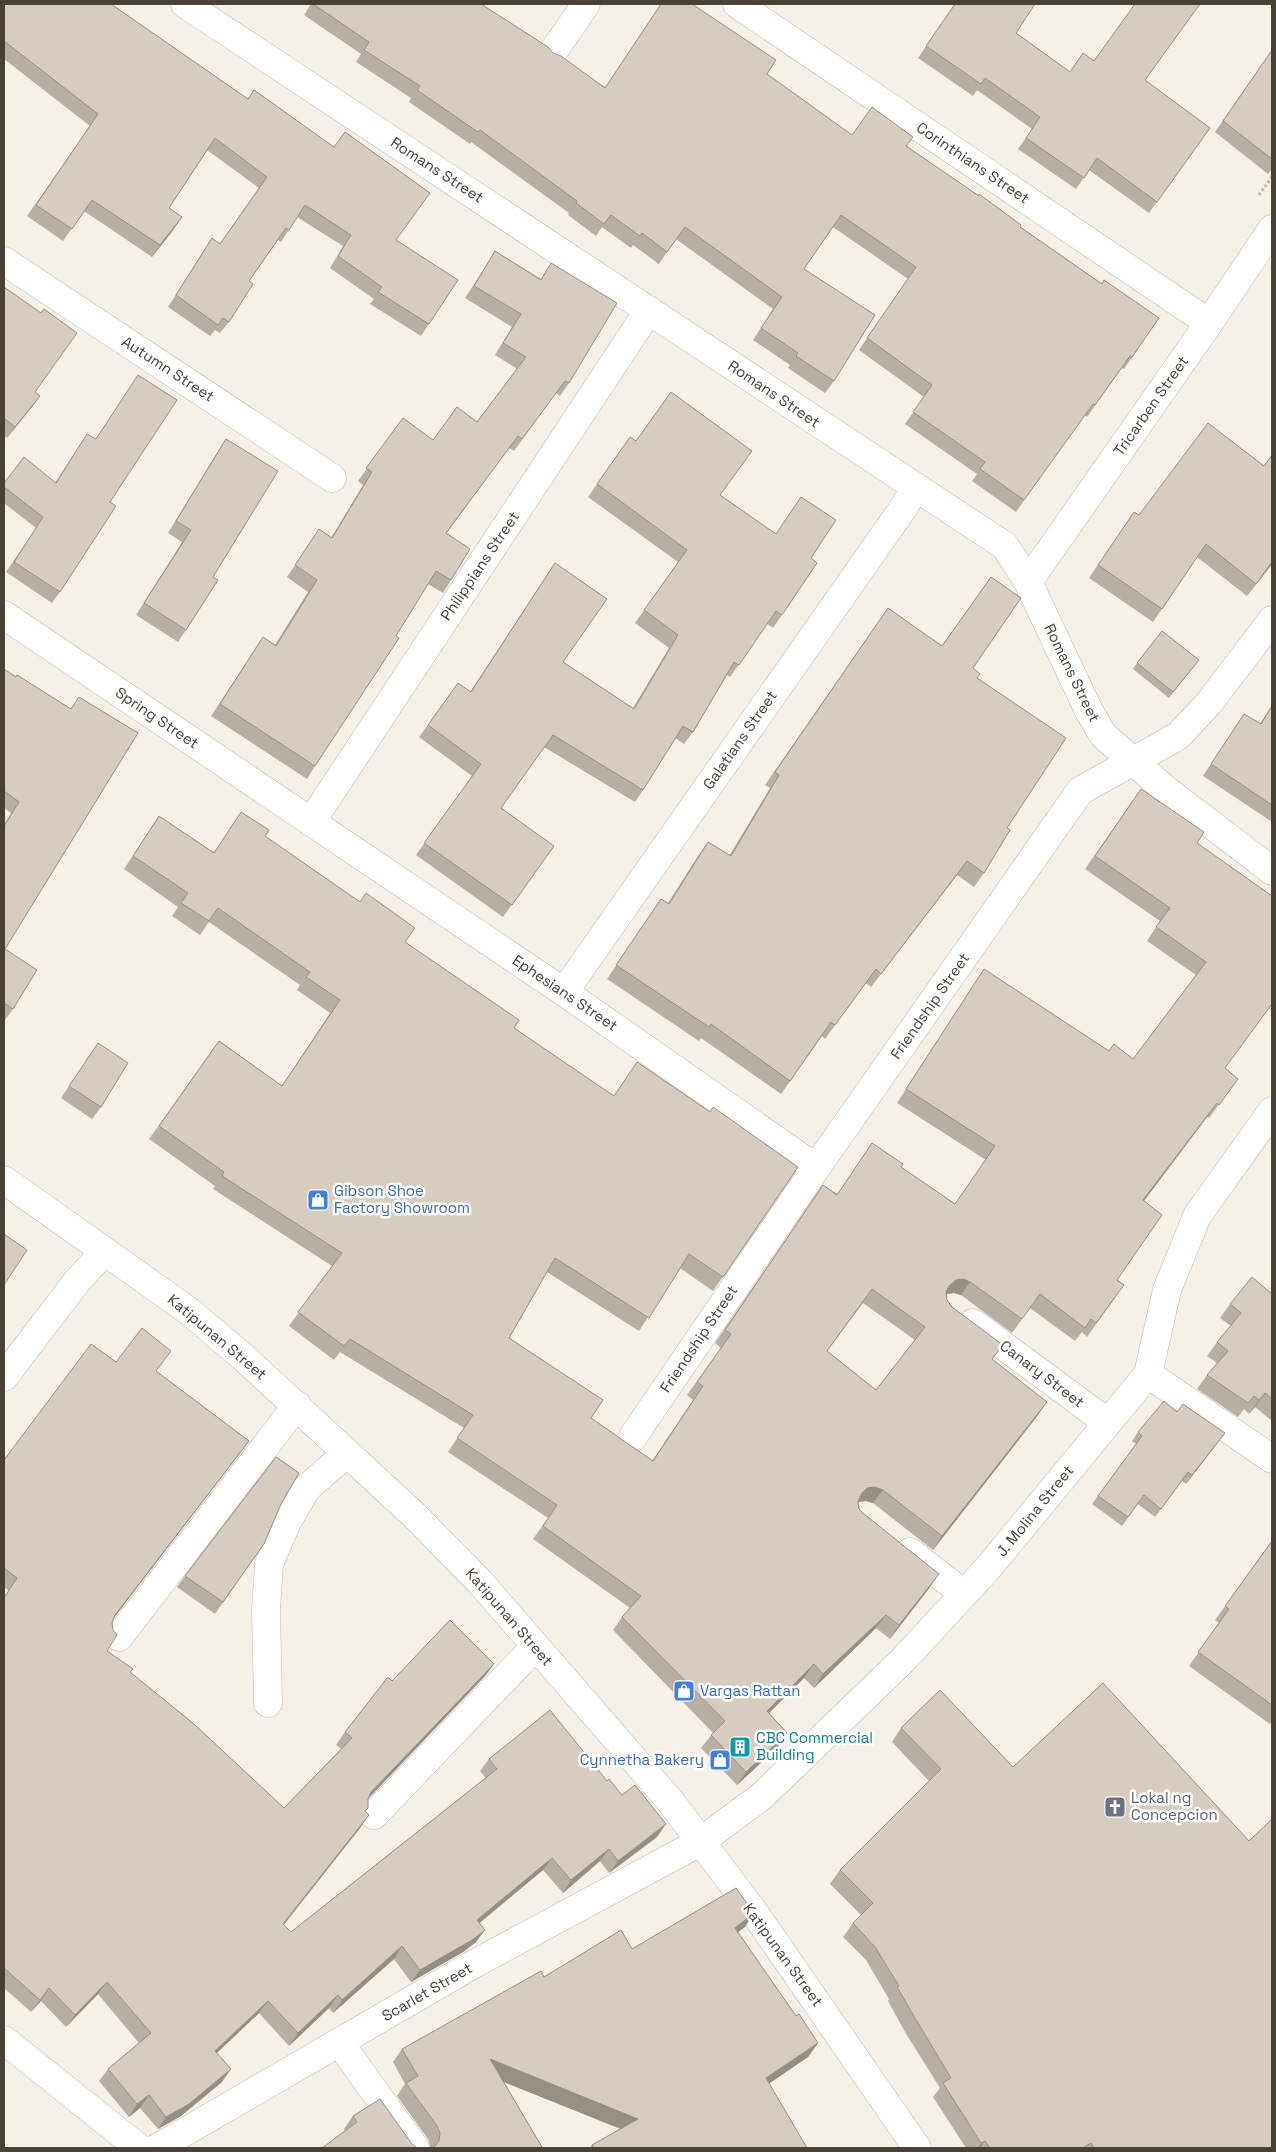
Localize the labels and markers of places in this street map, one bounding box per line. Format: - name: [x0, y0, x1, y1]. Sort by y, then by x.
- place label: Gibson Shoe Factory Showroom: [334, 1181, 470, 1217]
- shop icon: Gibson Shoe Factory Showroom: [306, 1188, 330, 1212]
- shop icon: Vargas Rattan: [672, 1679, 696, 1703]
- place label: Vargas Rattan: [700, 1681, 800, 1700]
- place label: CBC Commercial Building: [756, 1728, 873, 1764]
- building icon: CBC Commercial Building: [728, 1735, 752, 1759]
- shop icon: Cynnetha Bakery: [708, 1748, 732, 1772]
- place label: Cynnetha Bakery: [580, 1750, 704, 1769]
- place label: Lokal ng Concepcion: [1131, 1788, 1218, 1824]
- church icon: Lokal ng Concepcion: [1103, 1795, 1127, 1819]

